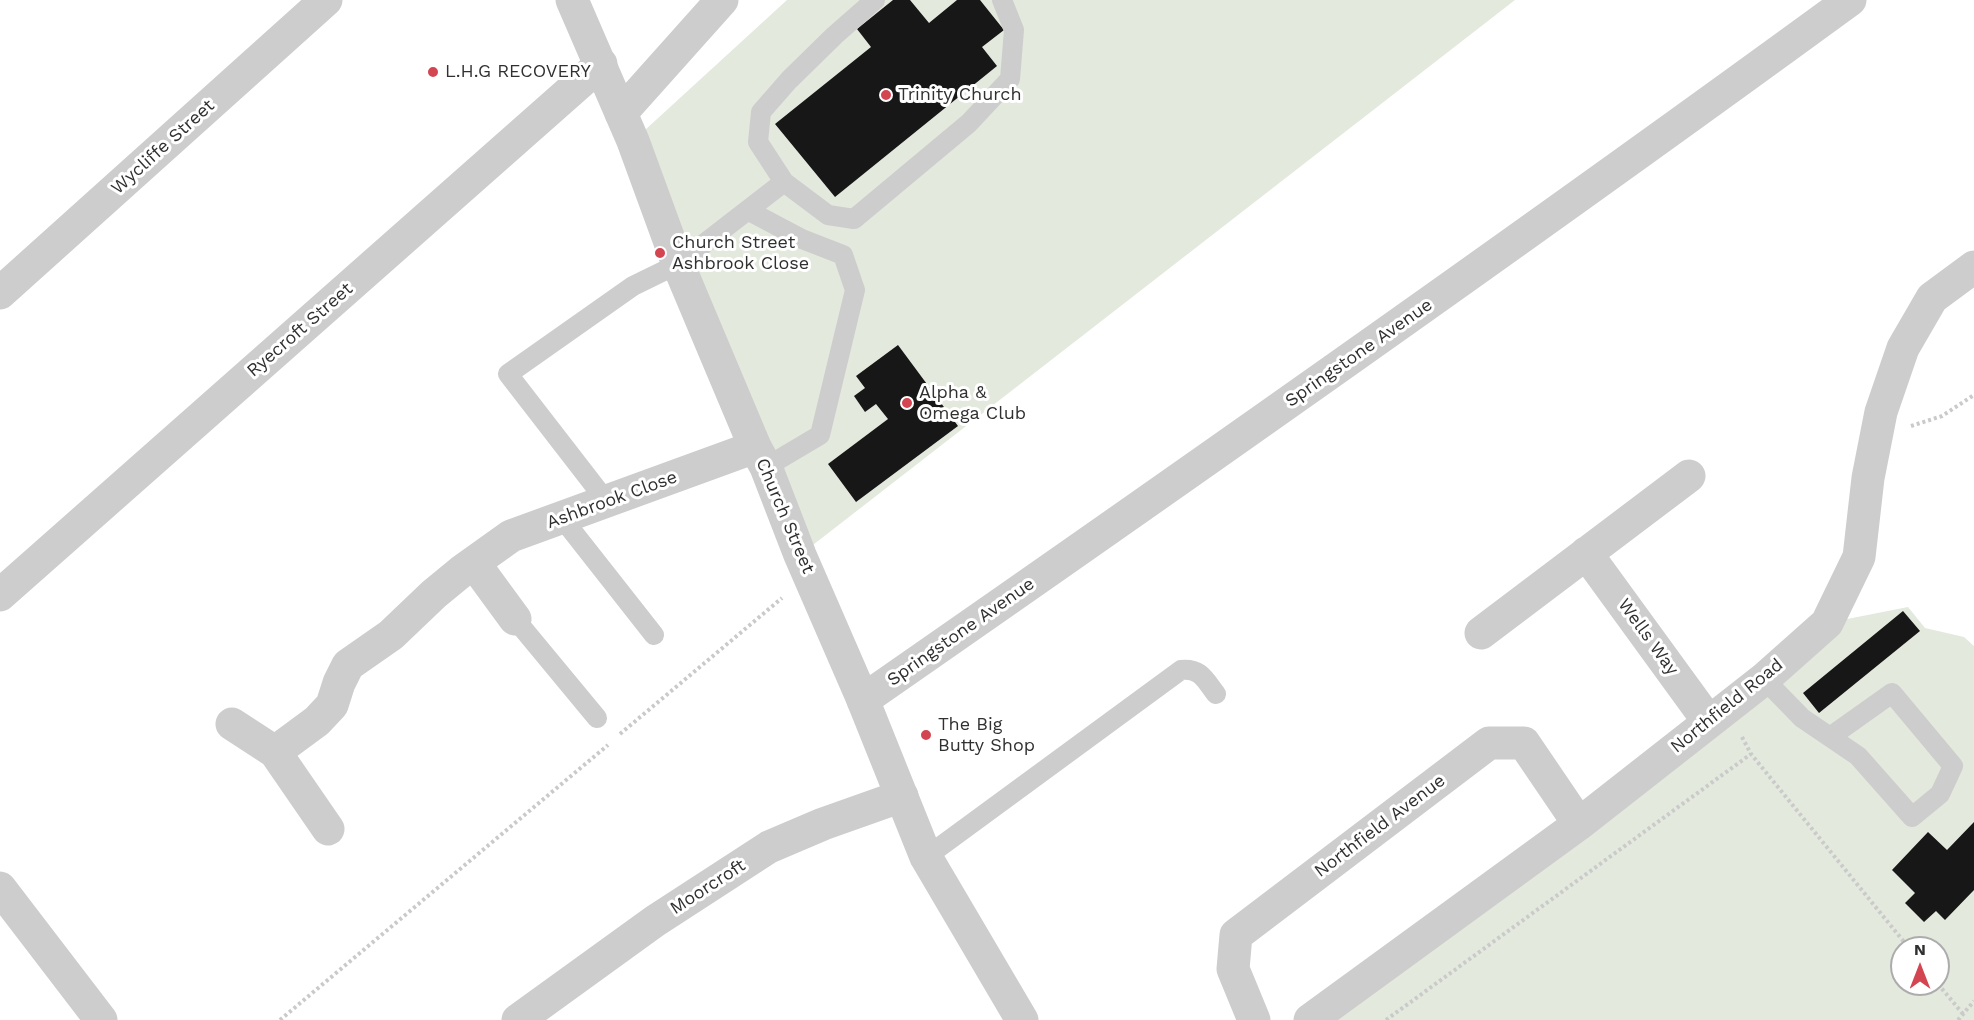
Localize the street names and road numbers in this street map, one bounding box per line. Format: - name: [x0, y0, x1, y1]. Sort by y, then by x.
- street label: Wycliffe Street: [107, 95, 219, 199]
- street label: Ryecroft Street: [243, 278, 357, 382]
- street label: Springstone Avenue: [1281, 294, 1437, 412]
- street label: Church Street: [751, 455, 819, 577]
- street label: Ashbrook Close: [544, 466, 680, 534]
- street label: Springstone Avenue: [883, 573, 1039, 691]
- street label: Wells Way: [1613, 595, 1683, 679]
- street label: Northfield Road: [1666, 654, 1788, 758]
- street label: Northfield Avenue: [1310, 770, 1450, 882]
- street label: Moorcroft: [666, 855, 750, 919]

